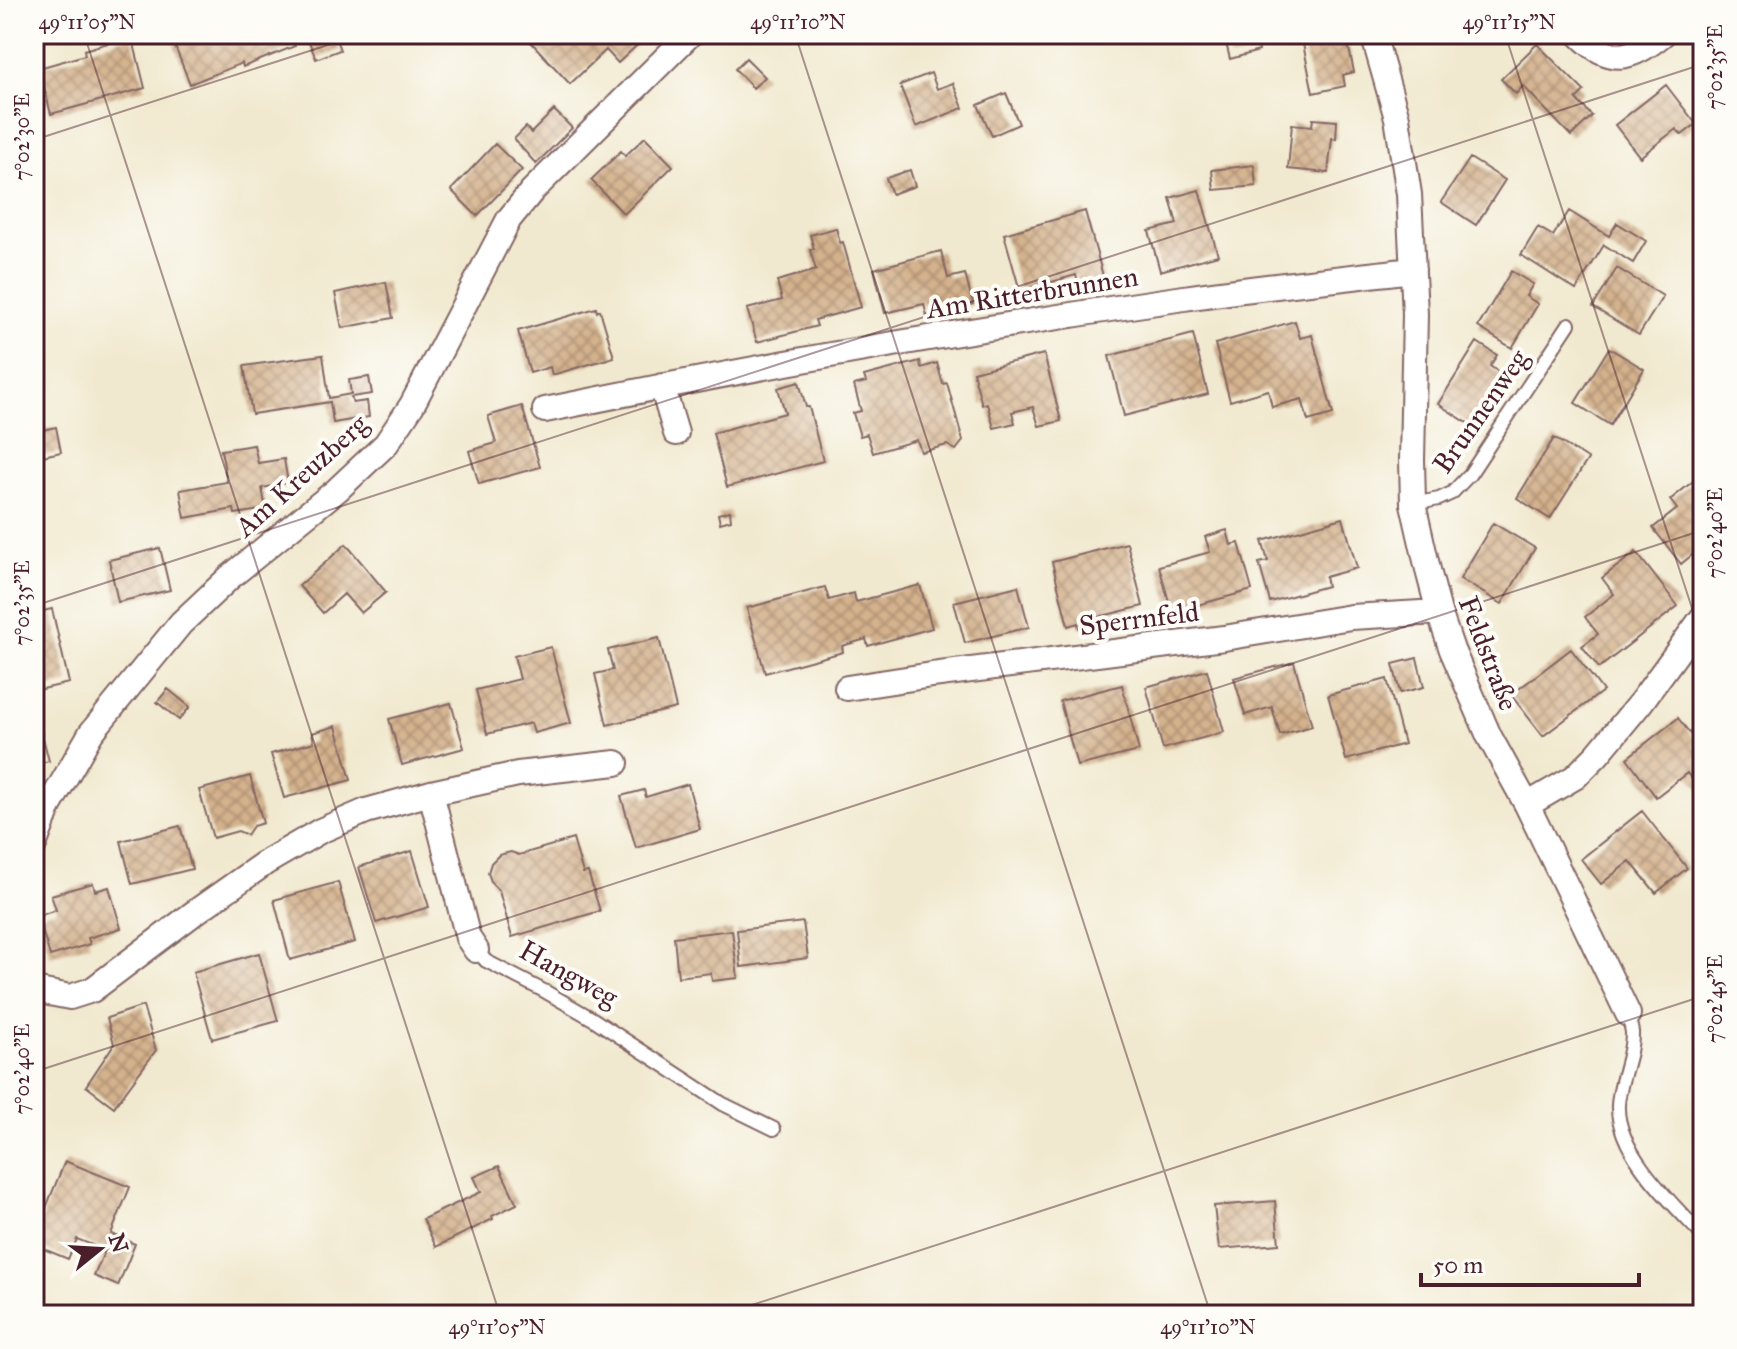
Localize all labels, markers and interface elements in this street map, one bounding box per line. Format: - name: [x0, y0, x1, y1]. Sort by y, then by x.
- text: 49°11'05"N: [38, 10, 136, 34]
- text: 49°11'10"N: [750, 10, 846, 34]
- text: 49°11'15"N: [1462, 10, 1556, 34]
- text: 7°02'35"E: [1703, 24, 1727, 110]
- text: 7°02'30"E: [10, 93, 34, 181]
- street label: Am Ritterbrunnen: [923, 258, 1140, 327]
- street label: Brunnenweg: [1425, 342, 1536, 480]
- street label: Am Kreuzberg: [227, 406, 376, 545]
- text: 7°02'40"E: [1703, 488, 1727, 578]
- text: 7°02'35"E: [10, 560, 34, 646]
- street label: Feldstraße: [1451, 591, 1526, 715]
- street label: Sperrnfeld: [1077, 594, 1201, 643]
- street label: Hangweg: [513, 932, 625, 1015]
- text: 7°02'45"E: [1703, 955, 1727, 1043]
- text: 7°02'40"E: [10, 1024, 34, 1114]
- north arrow: [60, 1209, 140, 1289]
- text: N: [103, 1230, 134, 1256]
- scale bar: [1421, 1237, 1639, 1287]
- text: 50 m: [1433, 1250, 1483, 1280]
- text: 49°11'05"N: [448, 1315, 546, 1339]
- text: 49°11'10"N: [1160, 1315, 1256, 1339]

